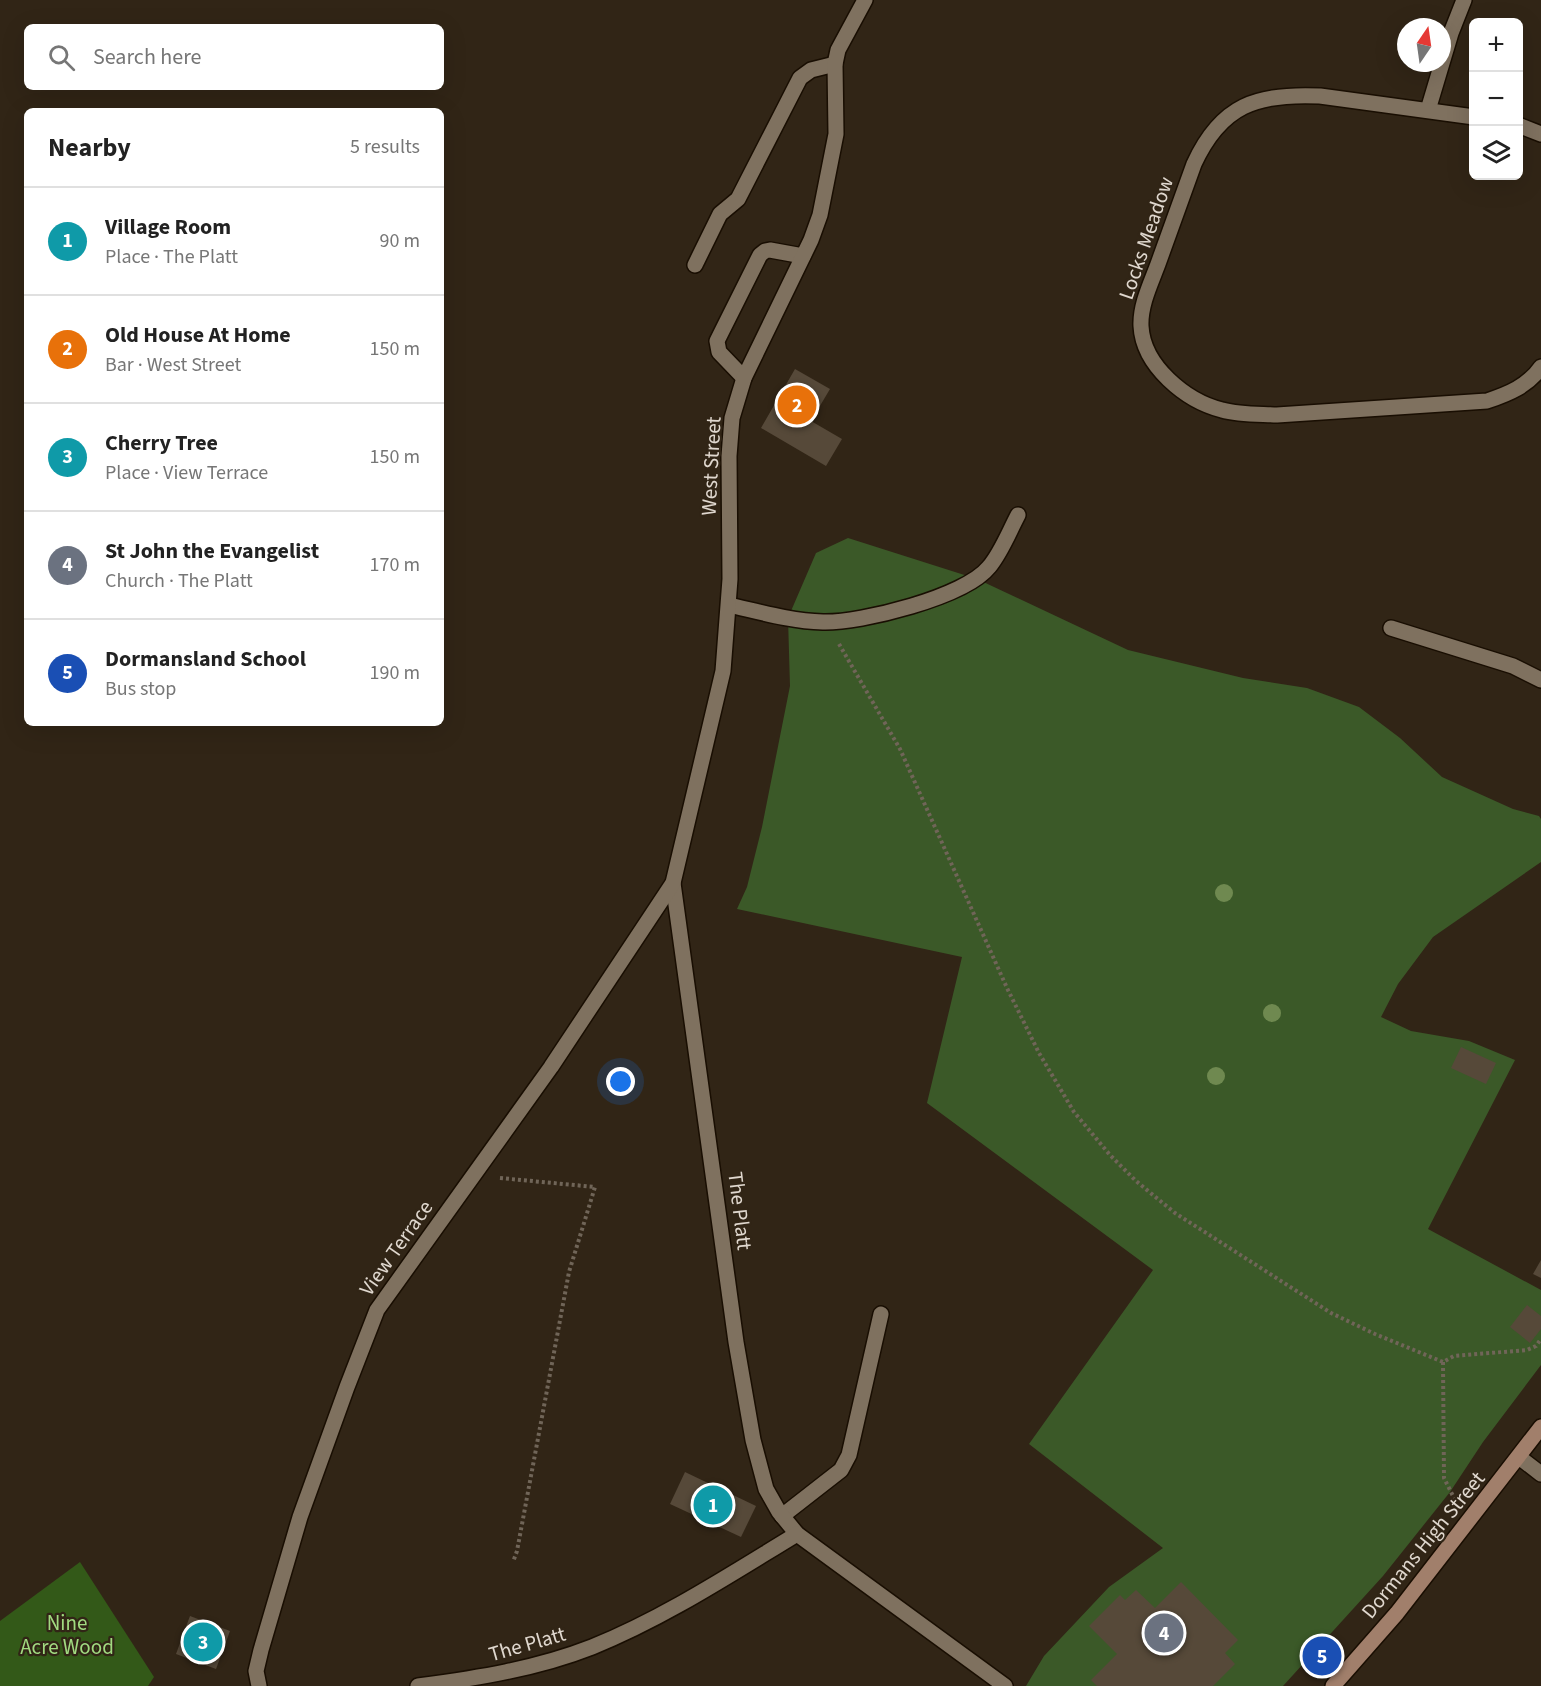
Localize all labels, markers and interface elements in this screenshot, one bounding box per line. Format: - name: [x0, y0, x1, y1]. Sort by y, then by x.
- north arrow: [1397, 18, 1451, 72]
- map controls: [1469, 18, 1523, 180]
- button: +: [1469, 18, 1523, 72]
- search box: [24, 24, 444, 90]
- icon: search: [45, 41, 78, 74]
- text: Search here: [93, 41, 201, 73]
- button: −: [1469, 72, 1523, 126]
- button: layers: [1469, 126, 1523, 180]
- text: Nearby: [48, 129, 131, 166]
- text: 5 results: [350, 133, 420, 161]
- street label: Locks Meadow: [1111, 172, 1181, 304]
- text: Village Room: [105, 211, 231, 243]
- text: 1: [62, 227, 73, 255]
- text: 90 m: [380, 227, 420, 255]
- text: Place · The Platt: [105, 243, 238, 271]
- text: Old House At Home: [105, 319, 291, 351]
- text: 2: [62, 335, 73, 363]
- text: 150 m: [370, 335, 420, 363]
- text: Bar · West Street: [105, 351, 241, 379]
- pin: 2: [778, 382, 816, 428]
- street label: West Street: [693, 416, 729, 516]
- text: Cherry Tree: [105, 427, 218, 459]
- text: 3: [62, 443, 73, 471]
- text: 150 m: [370, 443, 420, 471]
- text: Place · View Terrace: [105, 459, 268, 487]
- text: St John the Evangelist: [105, 535, 319, 567]
- text: 4: [62, 551, 73, 579]
- text: 170 m: [370, 551, 420, 579]
- text: Church · The Platt: [105, 567, 253, 595]
- text: Dormansland School: [105, 643, 306, 675]
- text: 5: [62, 659, 73, 687]
- text: 190 m: [370, 659, 420, 687]
- text: Bus stop: [105, 675, 176, 703]
- your location: [606, 1067, 635, 1096]
- street label: The Platt: [720, 1170, 760, 1252]
- street label: View Terrace: [352, 1194, 440, 1302]
- street label: Dormans High Street: [1354, 1465, 1492, 1625]
- pin: 1: [694, 1482, 732, 1528]
- park label: Nine Acre Wood: [20, 1608, 114, 1662]
- pin: 4: [1144, 1610, 1184, 1656]
- street label: The Platt: [485, 1619, 569, 1669]
- pin: 3: [184, 1620, 222, 1664]
- pin: 5: [1302, 1634, 1342, 1678]

